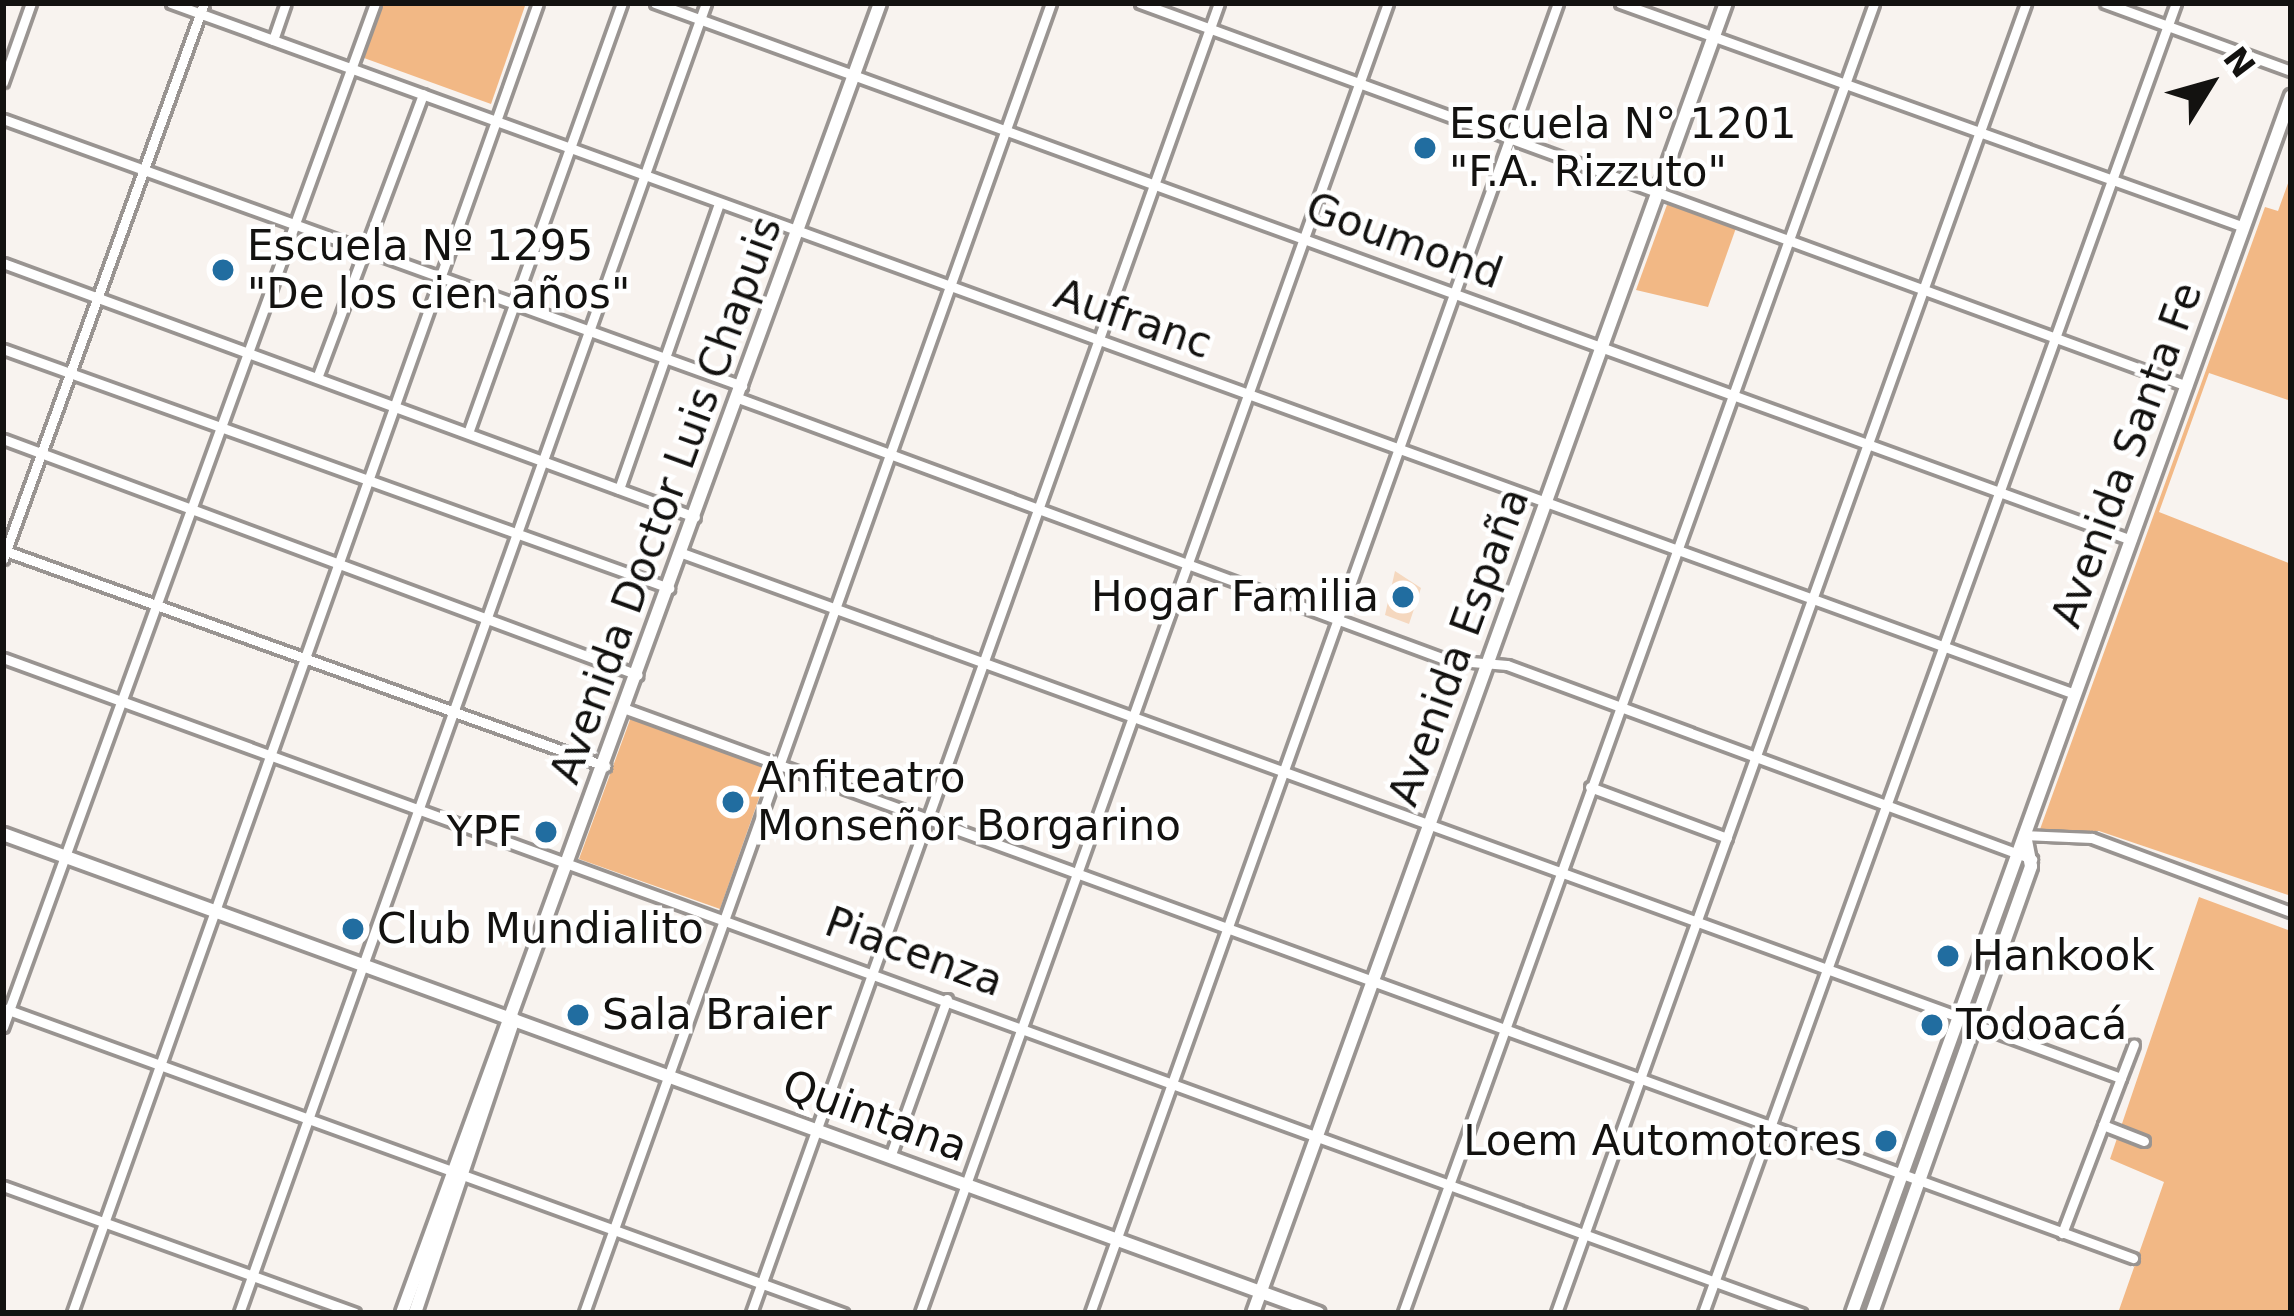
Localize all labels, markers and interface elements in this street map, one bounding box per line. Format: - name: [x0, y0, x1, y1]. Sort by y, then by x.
- north arrow: [2150, 24, 2270, 144]
- text: N: [2215, 39, 2263, 85]
- place label: Escuela N° 1201 "F.A. Rizzuto": [1449, 99, 1796, 198]
- marker: Escuela N° 1201 "F.A. Rizzuto": [1412, 135, 1438, 161]
- street label: Goumond: [1299, 182, 1509, 300]
- street label: Avenida Doctor Luis Chapuis: [540, 210, 792, 790]
- place label: Escuela Nº 1295 "De los cien años": [247, 221, 630, 320]
- marker: Escuela Nº 1295 "De los cien años": [210, 257, 236, 283]
- street label: Aufranc: [1048, 269, 1218, 369]
- street label: Avenida Santa Fe: [2041, 276, 2213, 634]
- street label: Avenida España: [1378, 481, 1540, 813]
- place label: Hogar Familia: [1091, 572, 1379, 622]
- marker: Hogar Familia: [1390, 584, 1416, 610]
- place label: Anfiteatro Monseñor Borgarino: [757, 753, 1181, 852]
- marker: Anfiteatro Monseñor Borgarino: [720, 789, 746, 815]
- place label: YPF: [447, 807, 522, 857]
- marker: YPF: [533, 819, 559, 845]
- street label: Piacenza: [818, 897, 1010, 1007]
- place label: Club Mundialito: [377, 904, 704, 954]
- marker: Club Mundialito: [340, 916, 366, 942]
- place label: Hankook: [1972, 931, 2154, 981]
- marker: Hankook: [1935, 943, 1961, 969]
- place label: Sala Braier: [602, 990, 832, 1040]
- place label: Todoacá: [1956, 1000, 2127, 1050]
- marker: Sala Braier: [565, 1002, 591, 1028]
- marker: Todoacá: [1919, 1012, 1945, 1038]
- street label: Quintana: [776, 1059, 974, 1173]
- place label: Loem Automotores: [1463, 1116, 1862, 1166]
- marker: Loem Automotores: [1873, 1128, 1899, 1154]

